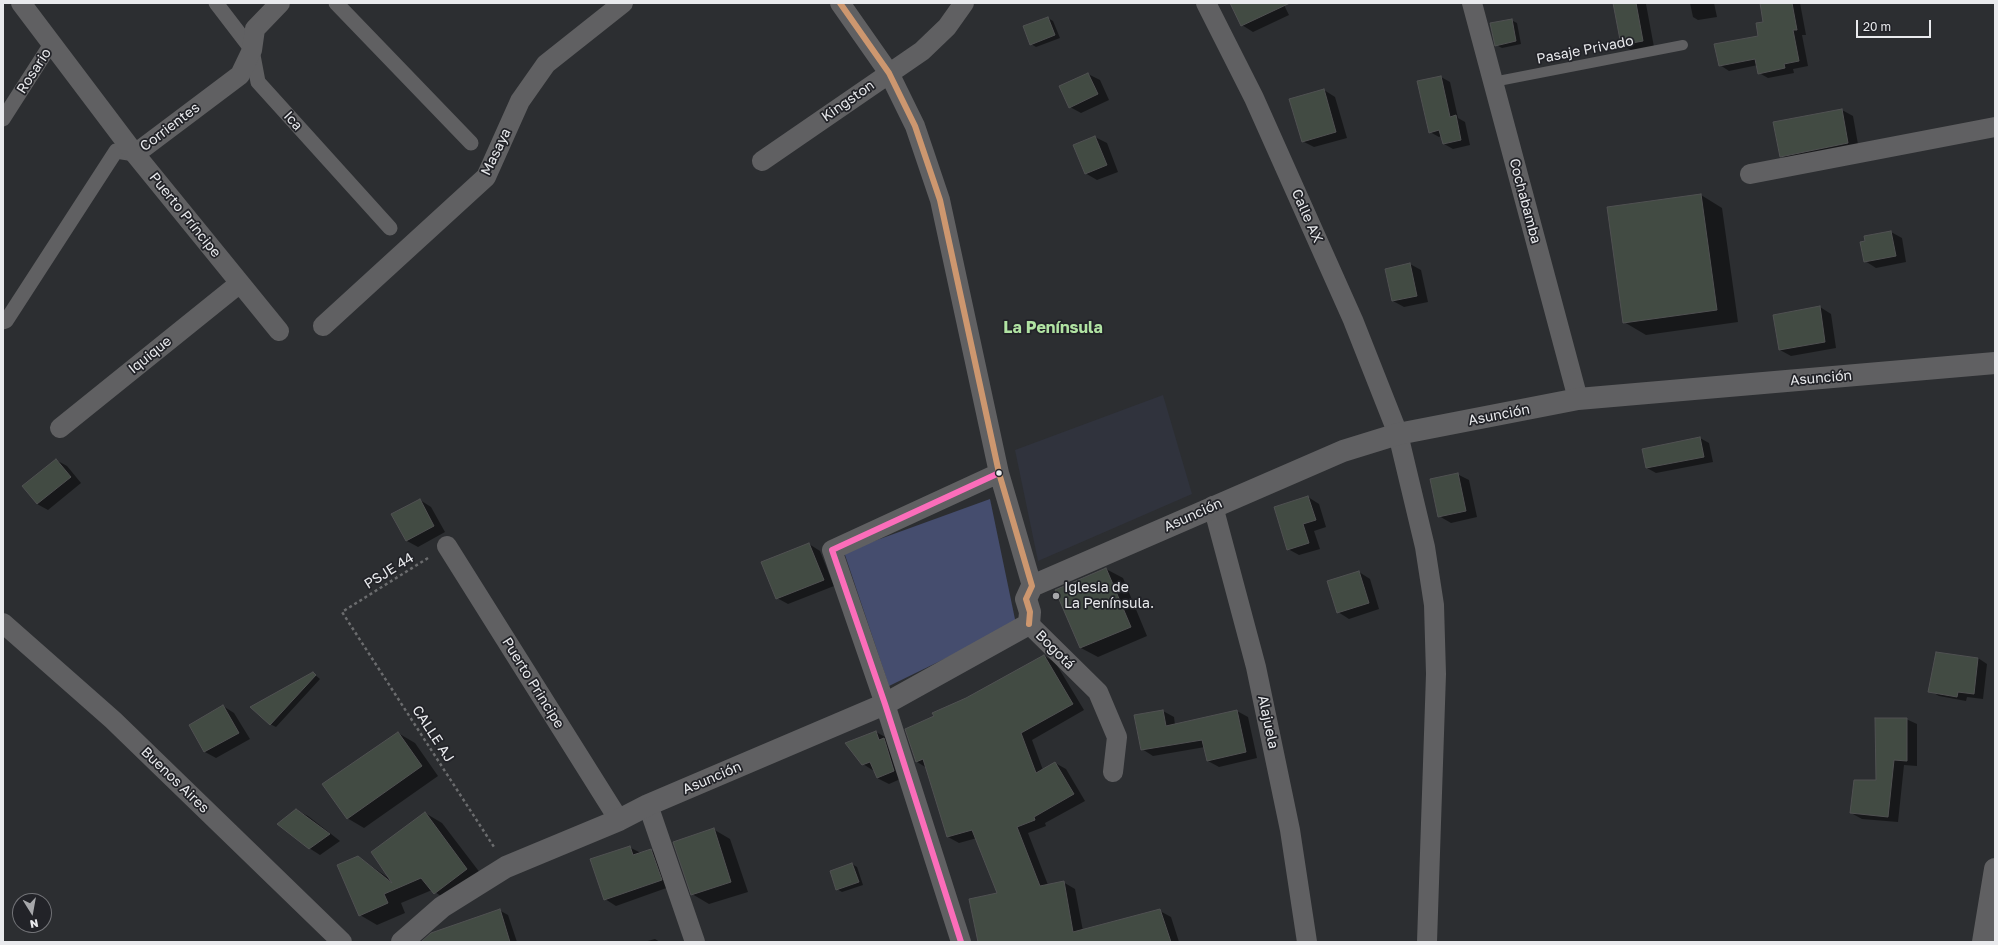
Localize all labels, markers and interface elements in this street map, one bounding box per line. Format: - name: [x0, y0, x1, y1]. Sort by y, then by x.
- scale bar: [1858, 12, 1933, 38]
- text: 20 m: [1863, 19, 1891, 34]
- street label: Pasaje Privado: [1535, 32, 1635, 68]
- street label: Rosario: [13, 45, 55, 97]
- street label: Kingston: [818, 77, 878, 125]
- street label: Corrientes: [137, 99, 203, 155]
- street label: Ica: [280, 108, 306, 134]
- street label: Masaya: [477, 126, 515, 178]
- street label: Cochabamba: [1506, 157, 1544, 245]
- street label: Puerto Príncipe: [146, 169, 224, 261]
- street label: Calle AX: [1288, 187, 1326, 245]
- district label: La Península: [1003, 318, 1103, 338]
- street label: Iquique: [125, 333, 175, 377]
- street label: Asunción: [1789, 367, 1853, 389]
- street label: Asunción: [1467, 401, 1531, 429]
- unlabelled marker: [994, 468, 1004, 478]
- street label: Asunción: [1161, 495, 1225, 535]
- street label: PSJE 44: [361, 549, 417, 593]
- place label: Iglesia de La Península.: [1064, 580, 1154, 612]
- marker: Iglesia de La Península.: [1051, 591, 1061, 601]
- street label: Bogotá: [1032, 627, 1078, 673]
- street label: Puerto Principe: [498, 634, 568, 732]
- street label: Alajuela: [1254, 694, 1282, 750]
- street label: CALLE AJ: [409, 703, 457, 765]
- street label: Buenos Aires: [138, 743, 212, 817]
- street label: Asunción: [680, 758, 744, 798]
- north arrow: [12, 893, 52, 933]
- text: N: [29, 917, 40, 931]

